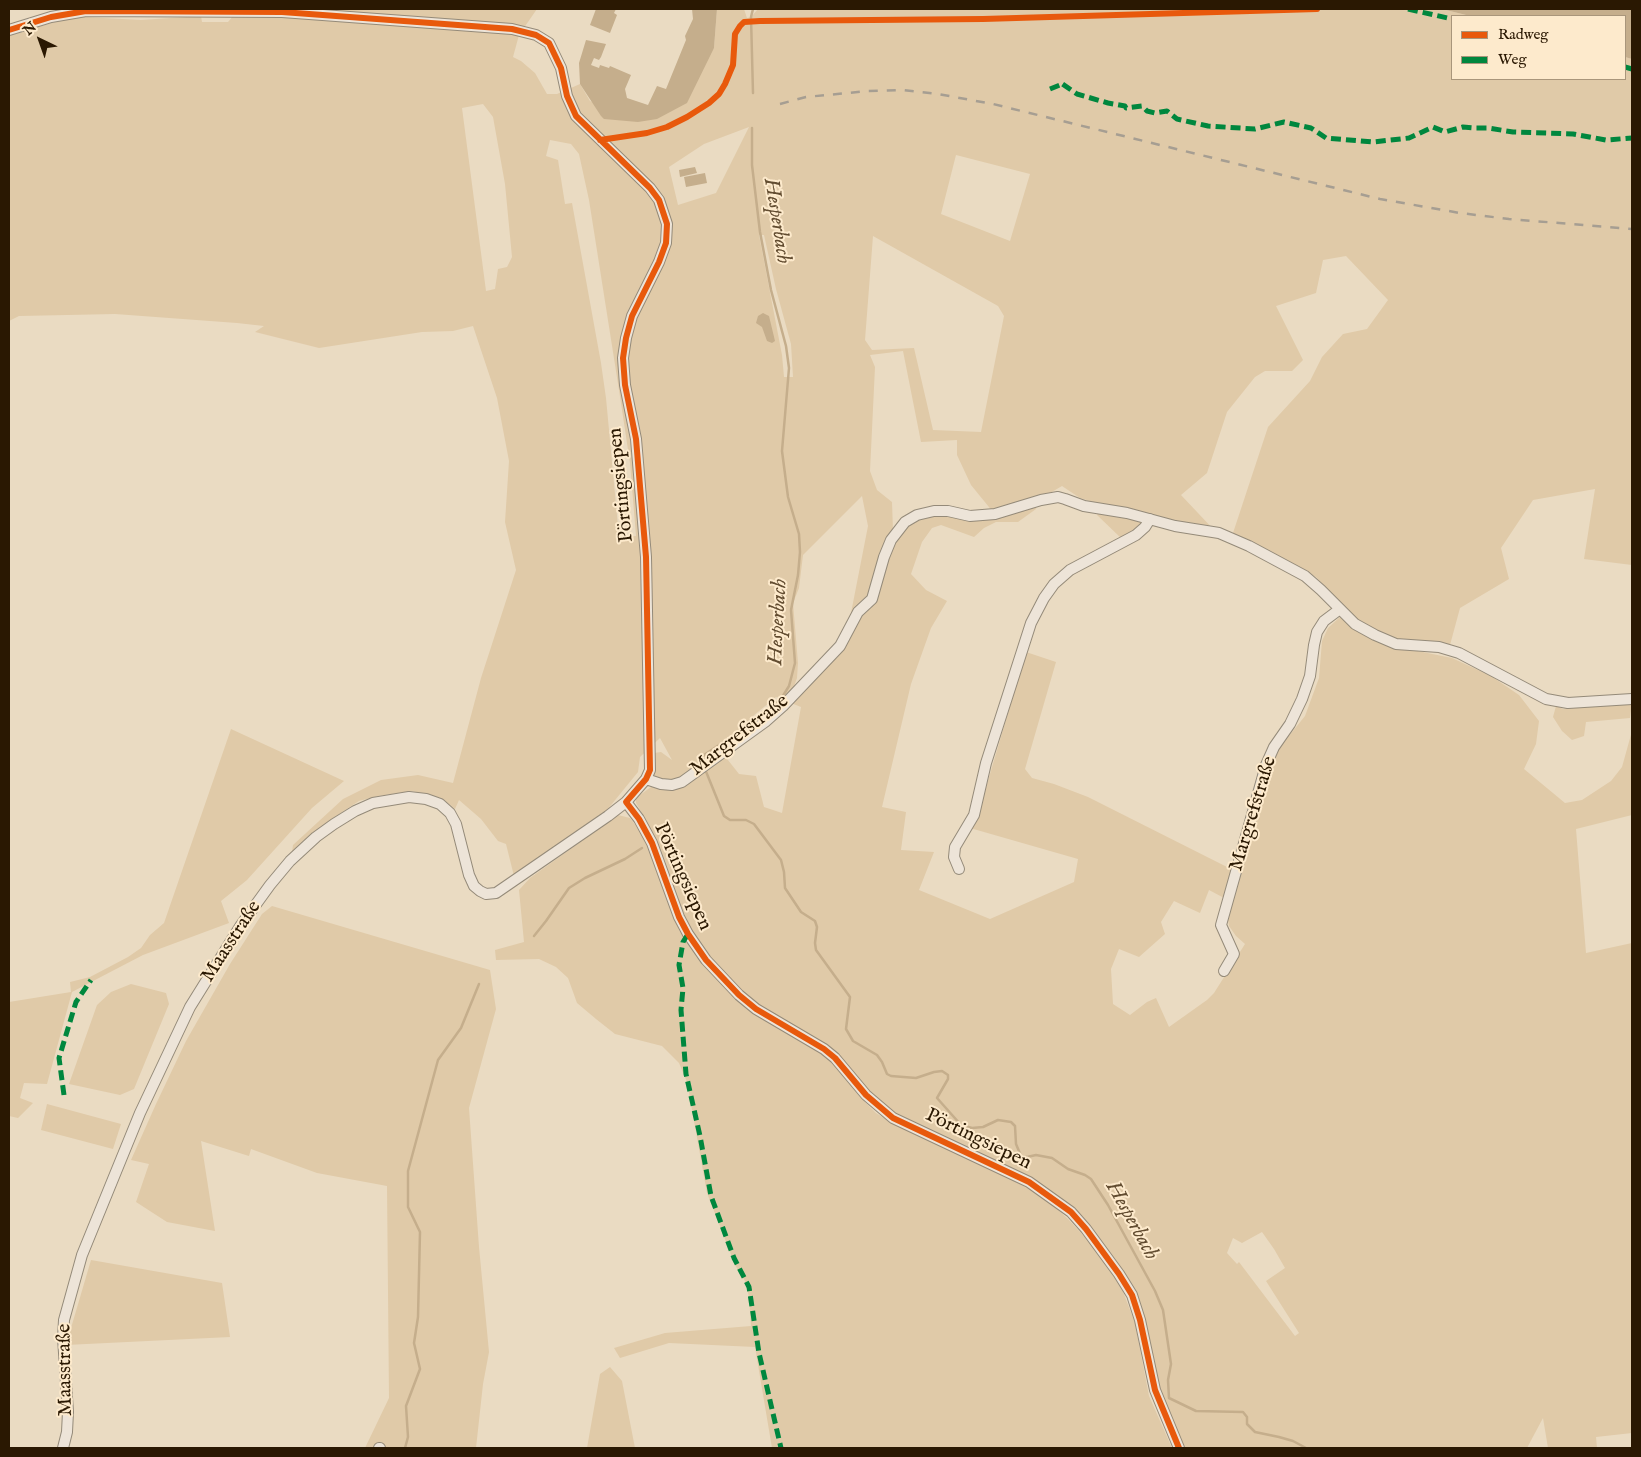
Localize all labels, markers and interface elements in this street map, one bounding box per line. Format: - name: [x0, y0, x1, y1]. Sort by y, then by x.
- north arrow: [15, 15, 65, 65]
- legend: [1451, 15, 1626, 80]
- text: N: [19, 18, 40, 40]
- text: Radweg: [1498, 25, 1549, 44]
- text: Weg: [1498, 50, 1527, 69]
- water label: Hesperbach: [757, 177, 795, 265]
- street label: Pörtingsiepen: [604, 427, 640, 543]
- water label: Hesperbach: [764, 578, 794, 666]
- street label: Margrefstraße: [686, 690, 794, 782]
- street label: Margrefstraße: [1225, 754, 1283, 874]
- street label: Pörtingsiepen: [648, 820, 716, 934]
- street label: Maasstraße: [197, 897, 267, 987]
- street label: Pörtingsiepen: [921, 1104, 1035, 1176]
- water label: Hesperbach: [1099, 1177, 1163, 1265]
- street label: Maasstraße: [53, 1324, 79, 1416]

